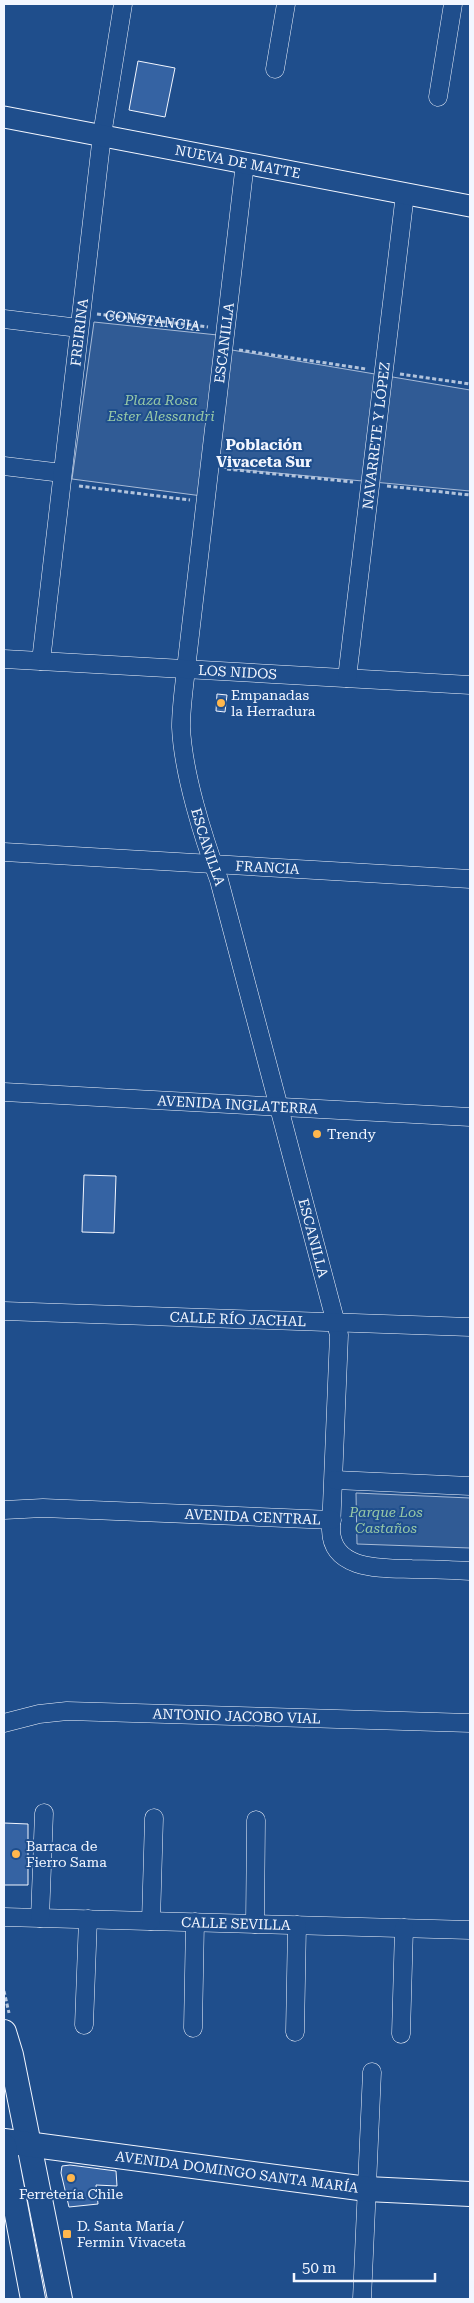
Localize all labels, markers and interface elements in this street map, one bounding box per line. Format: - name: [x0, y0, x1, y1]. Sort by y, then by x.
- street label: NUEVA DE MATTE: [174, 142, 302, 181]
- street label: FREIRINA: [67, 297, 91, 367]
- street label: ESCANILLA: [211, 302, 237, 384]
- street label: CONSTANCIA: [104, 307, 201, 334]
- street label: NAVARRETE Y LÓPEZ: [359, 361, 393, 510]
- park label: Plaza Rosa Ester Alessandri: [106, 392, 215, 424]
- district label: Población Vivaceta Sur: [216, 436, 312, 471]
- street label: LOS NIDOS: [198, 662, 278, 682]
- place label: Empanadas la Herradura: [231, 687, 316, 719]
- marker: Empanadas la Herradura: [215, 697, 227, 709]
- street label: ESCANILLA: [188, 806, 228, 888]
- street label: FRANCIA: [235, 857, 300, 877]
- street label: AVENIDA INGLATERRA: [157, 1092, 319, 1117]
- place label: Trendy: [327, 1126, 377, 1142]
- marker: Trendy: [311, 1128, 323, 1140]
- street label: ESCANILLA: [295, 1197, 332, 1279]
- street label: CALLE RÍO JACHAL: [169, 1309, 307, 1329]
- park label: Parque Los Castaños: [348, 1504, 423, 1536]
- street label: AVENIDA CENTRAL: [184, 1506, 321, 1528]
- street label: ANTONIO JACOBO VIAL: [152, 1706, 321, 1727]
- place label: Barraca de Fierro Sama: [26, 1838, 107, 1870]
- marker: Barraca de Fierro Sama: [10, 1848, 22, 1860]
- street label: CALLE SEVILLA: [181, 1914, 291, 1933]
- street label: AVENIDA DOMINGO SANTA MARÍA: [114, 2148, 360, 2196]
- marker: Ferretería Chile: [65, 2172, 77, 2184]
- place label: Ferretería Chile: [19, 2186, 123, 2202]
- place label: D. Santa María / Fermin Vivaceta: [77, 2218, 186, 2250]
- marker: D. Santa María / Fermin Vivaceta: [61, 2228, 73, 2240]
- scale bar: [294, 2250, 435, 2282]
- text: 50 m: [302, 2259, 337, 2277]

